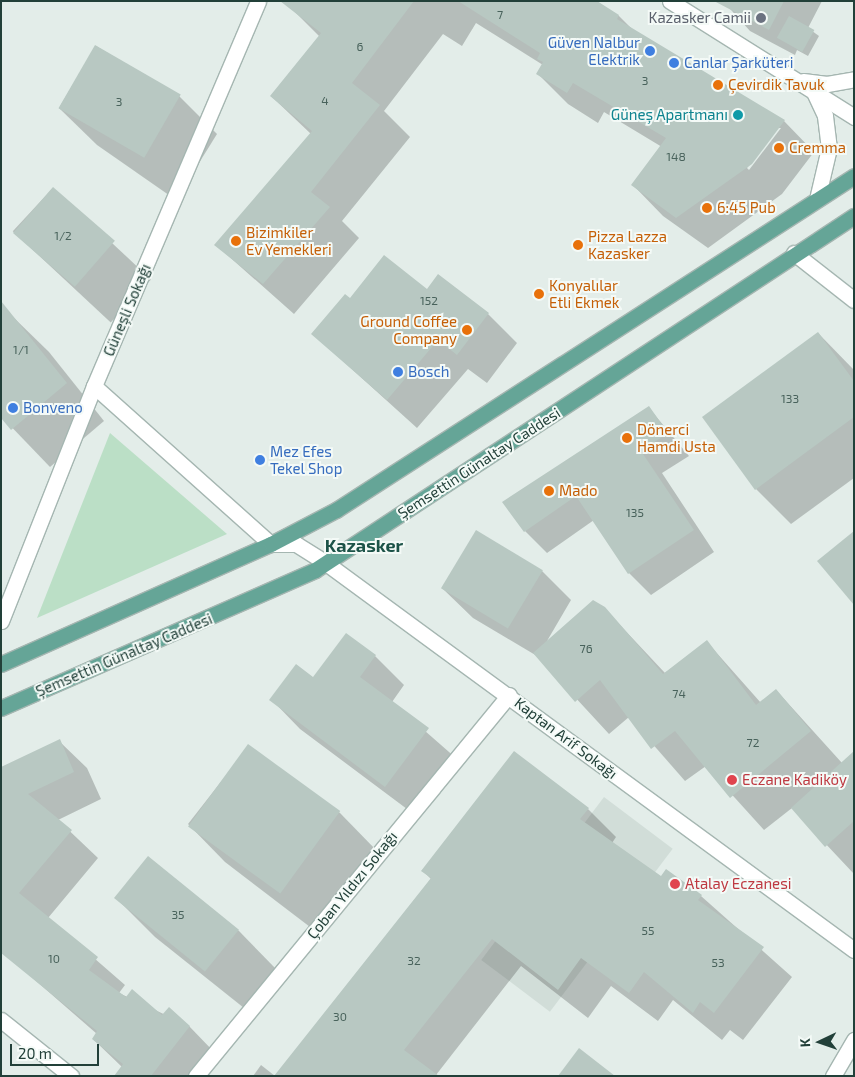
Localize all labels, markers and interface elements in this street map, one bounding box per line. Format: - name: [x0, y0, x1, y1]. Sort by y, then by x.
- house number: 7: [497, 8, 503, 22]
- place label: Kazasker Camii: [648, 9, 751, 27]
- marker: Kazasker Camii: [755, 12, 767, 24]
- place label: Güven Nalbur Elektrik: [548, 33, 640, 68]
- house number: 6: [357, 40, 363, 54]
- marker: Güven Nalbur Elektrik: [644, 45, 656, 57]
- place label: Canlar Şarküteri: [684, 54, 794, 72]
- marker: Canlar Şarküteri: [668, 57, 680, 69]
- house number: 3: [642, 74, 648, 88]
- place label: Çevirdik Tavuk: [728, 76, 825, 94]
- marker: Çevirdik Tavuk: [712, 79, 724, 91]
- house number: 4: [321, 94, 329, 108]
- house number: 3: [116, 95, 122, 109]
- place label: Güneş Apartmanı: [610, 106, 728, 124]
- marker: Güneş Apartmanı: [732, 109, 744, 121]
- place label: Cremma: [789, 139, 846, 157]
- marker: Cremma: [773, 142, 785, 154]
- house number: 148: [666, 150, 686, 164]
- place label: 6:45 Pub: [717, 199, 776, 217]
- marker: 6:45 Pub: [701, 202, 713, 214]
- place label: Bizimkiler Ev Yemekleri: [246, 223, 332, 258]
- place label: Pizza Lazza Kazasker: [588, 227, 667, 262]
- house number: 1/2: [54, 229, 72, 243]
- marker: Bizimkiler Ev Yemekleri: [230, 235, 242, 247]
- marker: Pizza Lazza Kazasker: [572, 239, 584, 251]
- street label: Güneşli Sokağı: [99, 261, 155, 359]
- place label: Konyalılar Etli Ekmek: [549, 276, 619, 311]
- marker: Konyalılar Etli Ekmek: [533, 288, 545, 300]
- house number: 152: [420, 294, 438, 308]
- place label: Ground Coffee Company: [360, 312, 457, 347]
- marker: Ground Coffee Company: [461, 324, 473, 336]
- house number: 1/1: [13, 343, 29, 357]
- place label: Bosch: [408, 363, 449, 381]
- marker: Bosch: [392, 366, 404, 378]
- house number: 133: [781, 392, 799, 406]
- place label: Bonveno: [23, 399, 83, 417]
- marker: Bonveno: [7, 402, 19, 414]
- street label: Şemsettin Günaltay Caddesi: [394, 404, 564, 522]
- place label: Dönerci Hamdi Usta: [637, 420, 716, 455]
- marker: Dönerci Hamdi Usta: [621, 432, 633, 444]
- place label: Mez Efes Tekel Shop: [270, 442, 343, 477]
- marker: Mez Efes Tekel Shop: [254, 454, 266, 466]
- place label: Mado: [559, 482, 598, 500]
- marker: Mado: [543, 485, 555, 497]
- house number: 135: [626, 506, 644, 520]
- district label: Kazasker: [325, 534, 403, 556]
- street label: Şemsettin Günaltay Caddesi: [33, 610, 215, 700]
- house number: 76: [579, 642, 593, 656]
- house number: 74: [672, 687, 686, 701]
- street label: Kaptan Arif Sokağı: [511, 693, 621, 783]
- house number: 72: [747, 736, 759, 750]
- place label: Eczane Kadiköy: [742, 771, 847, 789]
- marker: Eczane Kadiköy: [726, 774, 738, 786]
- street label: Çoban Yıldızı Sokağı: [303, 827, 401, 943]
- place label: Atalay Eczanesi: [685, 875, 792, 893]
- marker: Atalay Eczanesi: [669, 878, 681, 890]
- house number: 35: [171, 908, 185, 922]
- house number: 55: [642, 924, 654, 938]
- house number: 10: [48, 952, 60, 966]
- house number: 32: [407, 954, 421, 968]
- house number: 53: [711, 956, 725, 970]
- house number: 30: [333, 1010, 347, 1024]
- north arrow: [795, 1017, 845, 1067]
- scale bar: [12, 1034, 101, 1066]
- text: K: [796, 1038, 813, 1048]
- text: 20 m: [18, 1044, 52, 1062]

